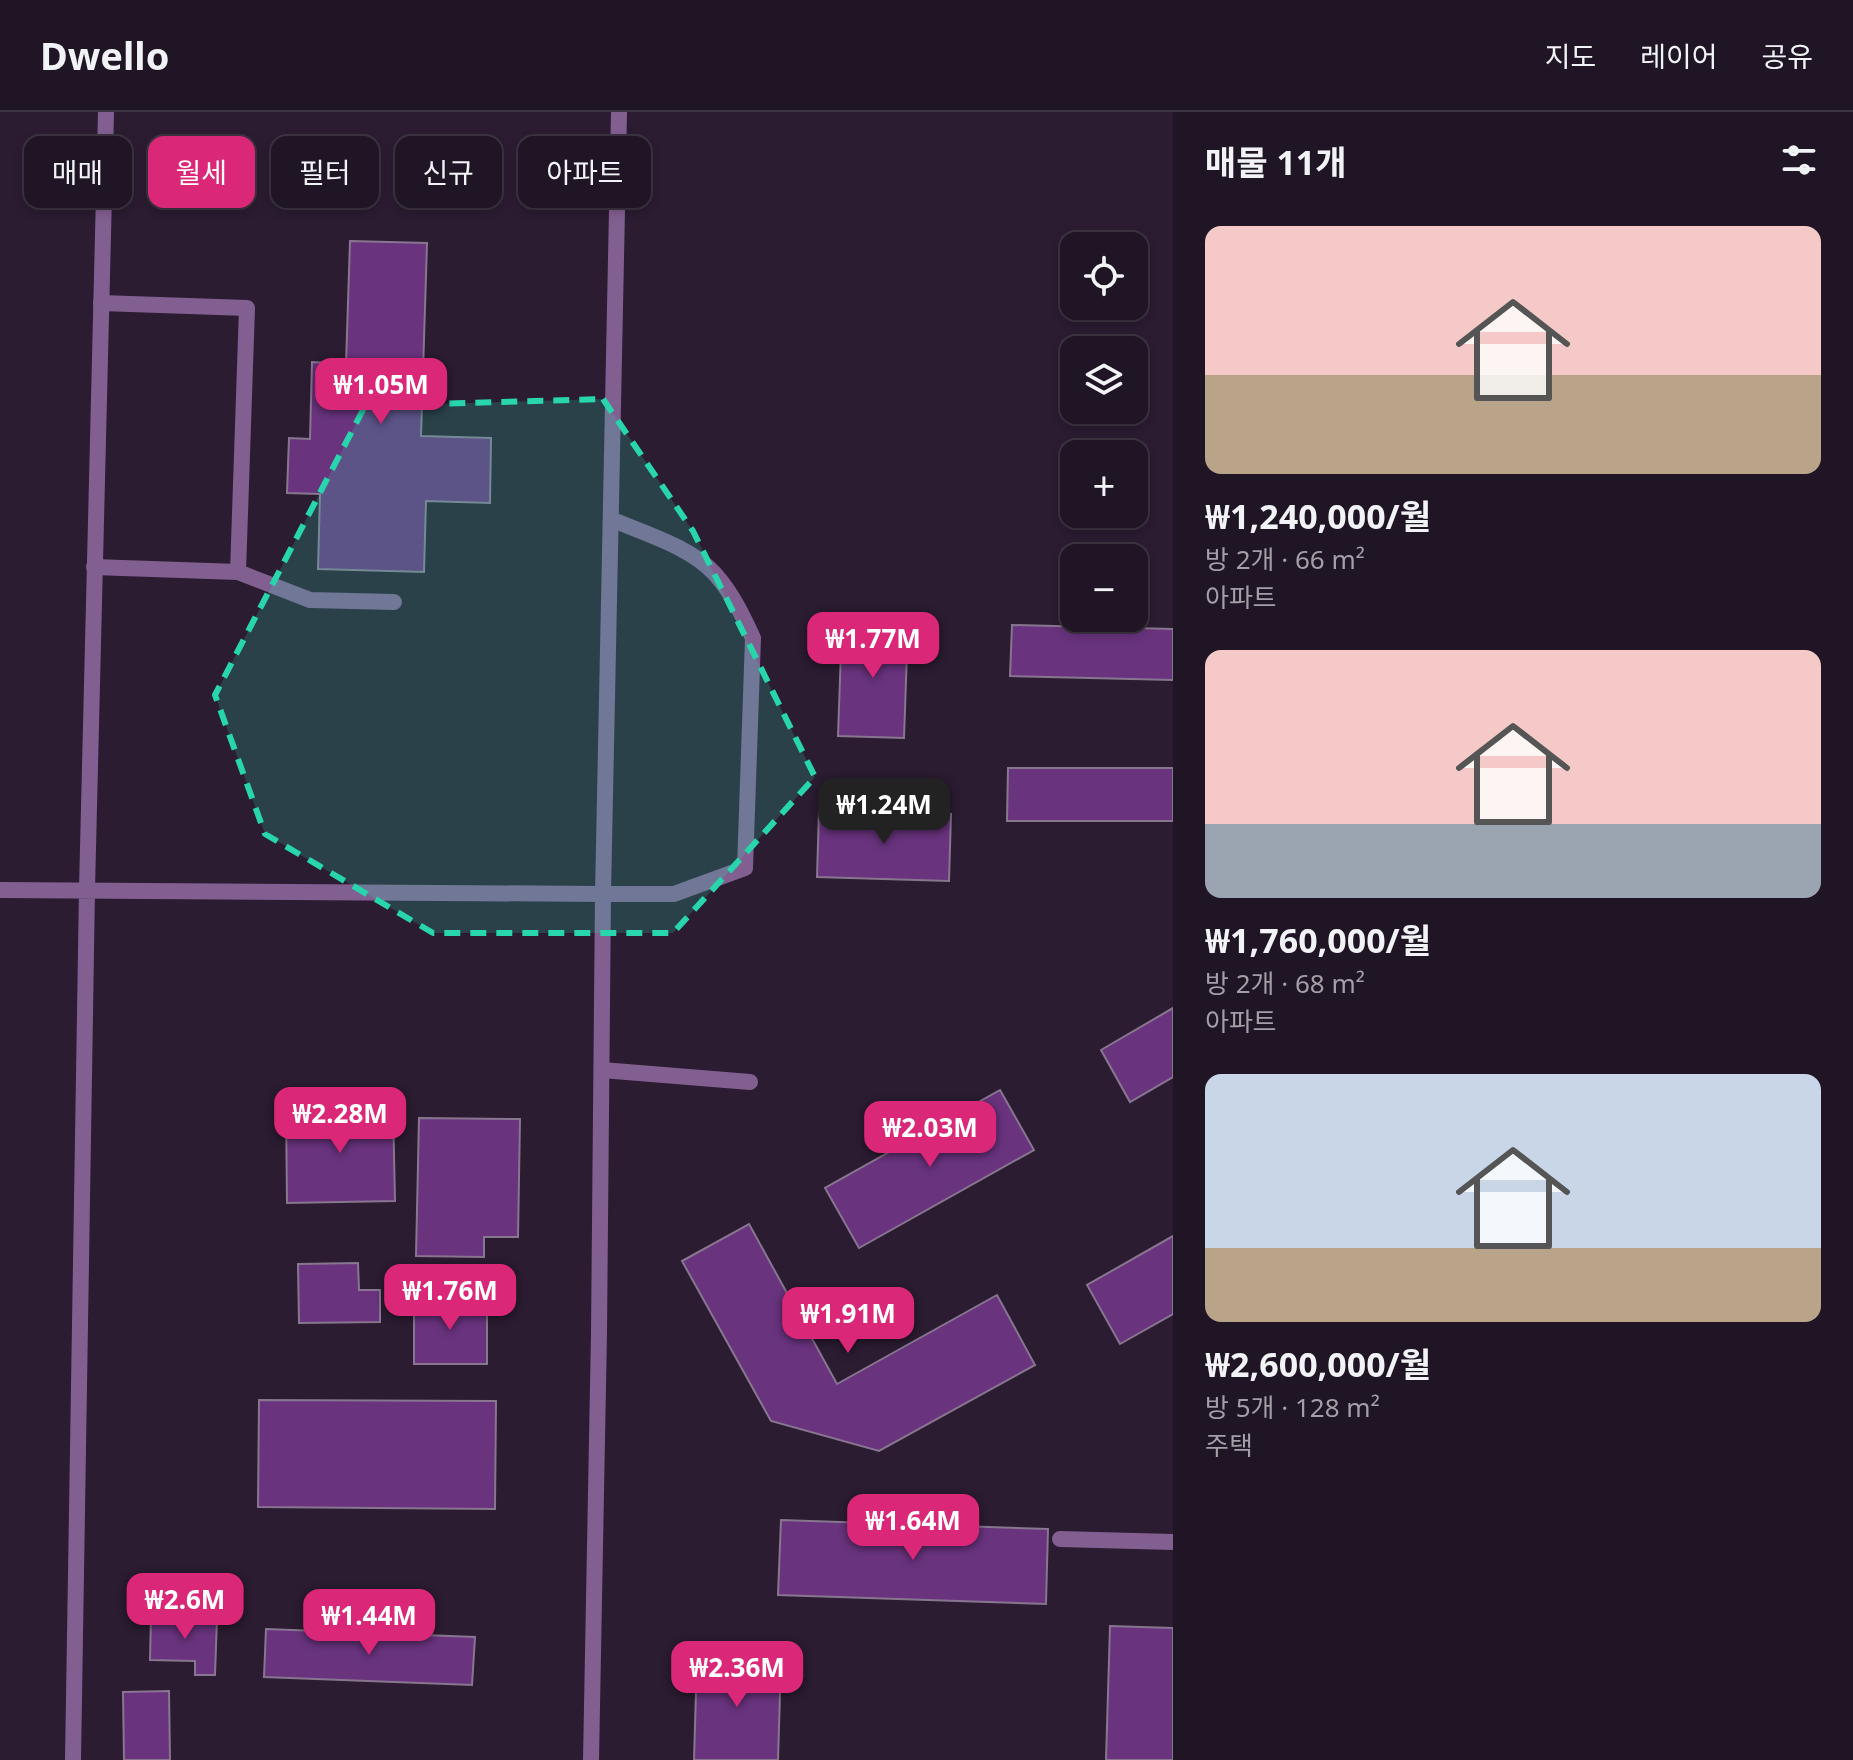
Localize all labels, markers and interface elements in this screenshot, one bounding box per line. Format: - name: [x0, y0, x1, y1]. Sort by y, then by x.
- text: Dwello: [40, 29, 169, 81]
- text: 지도: [1545, 37, 1596, 75]
- text: 레이어: [1640, 37, 1717, 75]
- text: 공유: [1761, 37, 1813, 75]
- chip: 매매: [24, 136, 132, 208]
- chip: 월세: [148, 136, 255, 208]
- chip: 필터: [271, 136, 379, 208]
- chip: 신규: [395, 136, 502, 208]
- chip: 아파트: [518, 136, 651, 208]
- icon: filters: [1777, 138, 1821, 182]
- text: 매물 11개: [1205, 139, 1347, 185]
- map controls: [1060, 232, 1148, 632]
- button: locate: [1060, 232, 1148, 320]
- icon: home: [1441, 278, 1585, 422]
- button: layers: [1060, 336, 1148, 424]
- pin: ₩1.05M: [316, 358, 446, 426]
- text: ₩1.05M: [333, 366, 429, 402]
- button: +: [1060, 440, 1148, 528]
- text: ₩1,240,000/월: [1205, 493, 1431, 539]
- text: 방 2개 · 66 m²: [1205, 541, 1365, 577]
- button: −: [1060, 544, 1148, 632]
- text: 아파트: [1205, 579, 1277, 615]
- pin: ₩1.77M: [808, 612, 938, 680]
- text: ₩1.77M: [825, 620, 921, 656]
- icon: home: [1441, 702, 1585, 846]
- pin: ₩1.24M: [819, 778, 949, 846]
- text: ₩1.24M: [836, 786, 932, 822]
- text: ₩1,760,000/월: [1205, 917, 1431, 963]
- text: 방 2개 · 68 m²: [1205, 965, 1365, 1001]
- text: 아파트: [1205, 1003, 1277, 1039]
- pin: ₩2.28M: [275, 1087, 405, 1155]
- text: ₩2.28M: [292, 1095, 388, 1131]
- pin: ₩2.03M: [865, 1101, 995, 1169]
- text: ₩2.03M: [882, 1109, 978, 1145]
- icon: home: [1441, 1126, 1585, 1270]
- pin: ₩1.76M: [385, 1264, 515, 1332]
- text: ₩1.76M: [402, 1272, 498, 1308]
- pin: ₩1.91M: [783, 1287, 913, 1355]
- text: ₩1.91M: [800, 1295, 896, 1331]
- text: ₩2,600,000/월: [1205, 1341, 1431, 1387]
- text: 방 5개 · 128 m²: [1205, 1389, 1380, 1425]
- text: 주택: [1205, 1427, 1253, 1463]
- pin: ₩1.64M: [848, 1494, 978, 1562]
- text: ₩1.64M: [865, 1502, 961, 1538]
- pin: ₩2.6M: [129, 1573, 241, 1641]
- text: ₩2.6M: [145, 1581, 225, 1617]
- pin: ₩1.44M: [304, 1589, 434, 1657]
- text: ₩1.44M: [321, 1597, 417, 1633]
- pin: ₩2.36M: [672, 1641, 802, 1709]
- text: ₩2.36M: [689, 1649, 785, 1685]

